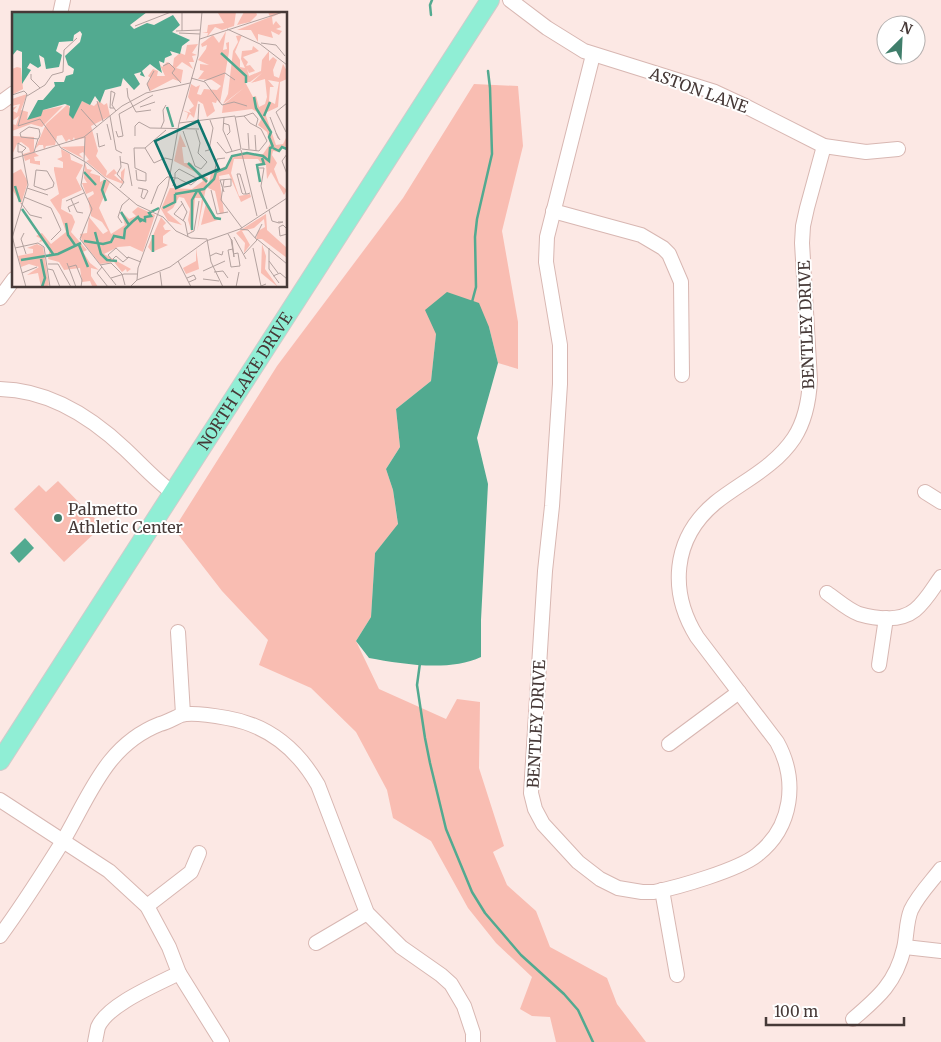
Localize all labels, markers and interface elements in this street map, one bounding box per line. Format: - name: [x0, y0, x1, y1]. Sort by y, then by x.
- inset map: [12, 12, 288, 288]
- north arrow: [876, 15, 926, 65]
- text: N: [898, 18, 915, 39]
- street label: ASTON LANE: [646, 63, 752, 117]
- street label: BENTLEY DRIVE: [794, 259, 818, 390]
- street label: NORTH LAKE DRIVE: [193, 308, 297, 454]
- place label: Palmetto Athletic Center: [67, 499, 183, 537]
- marker: Palmetto Athletic Center: [52, 512, 64, 524]
- street label: BENTLEY DRIVE: [523, 658, 549, 789]
- scale bar: [766, 994, 904, 1026]
- text: 100 m: [774, 1002, 818, 1021]

